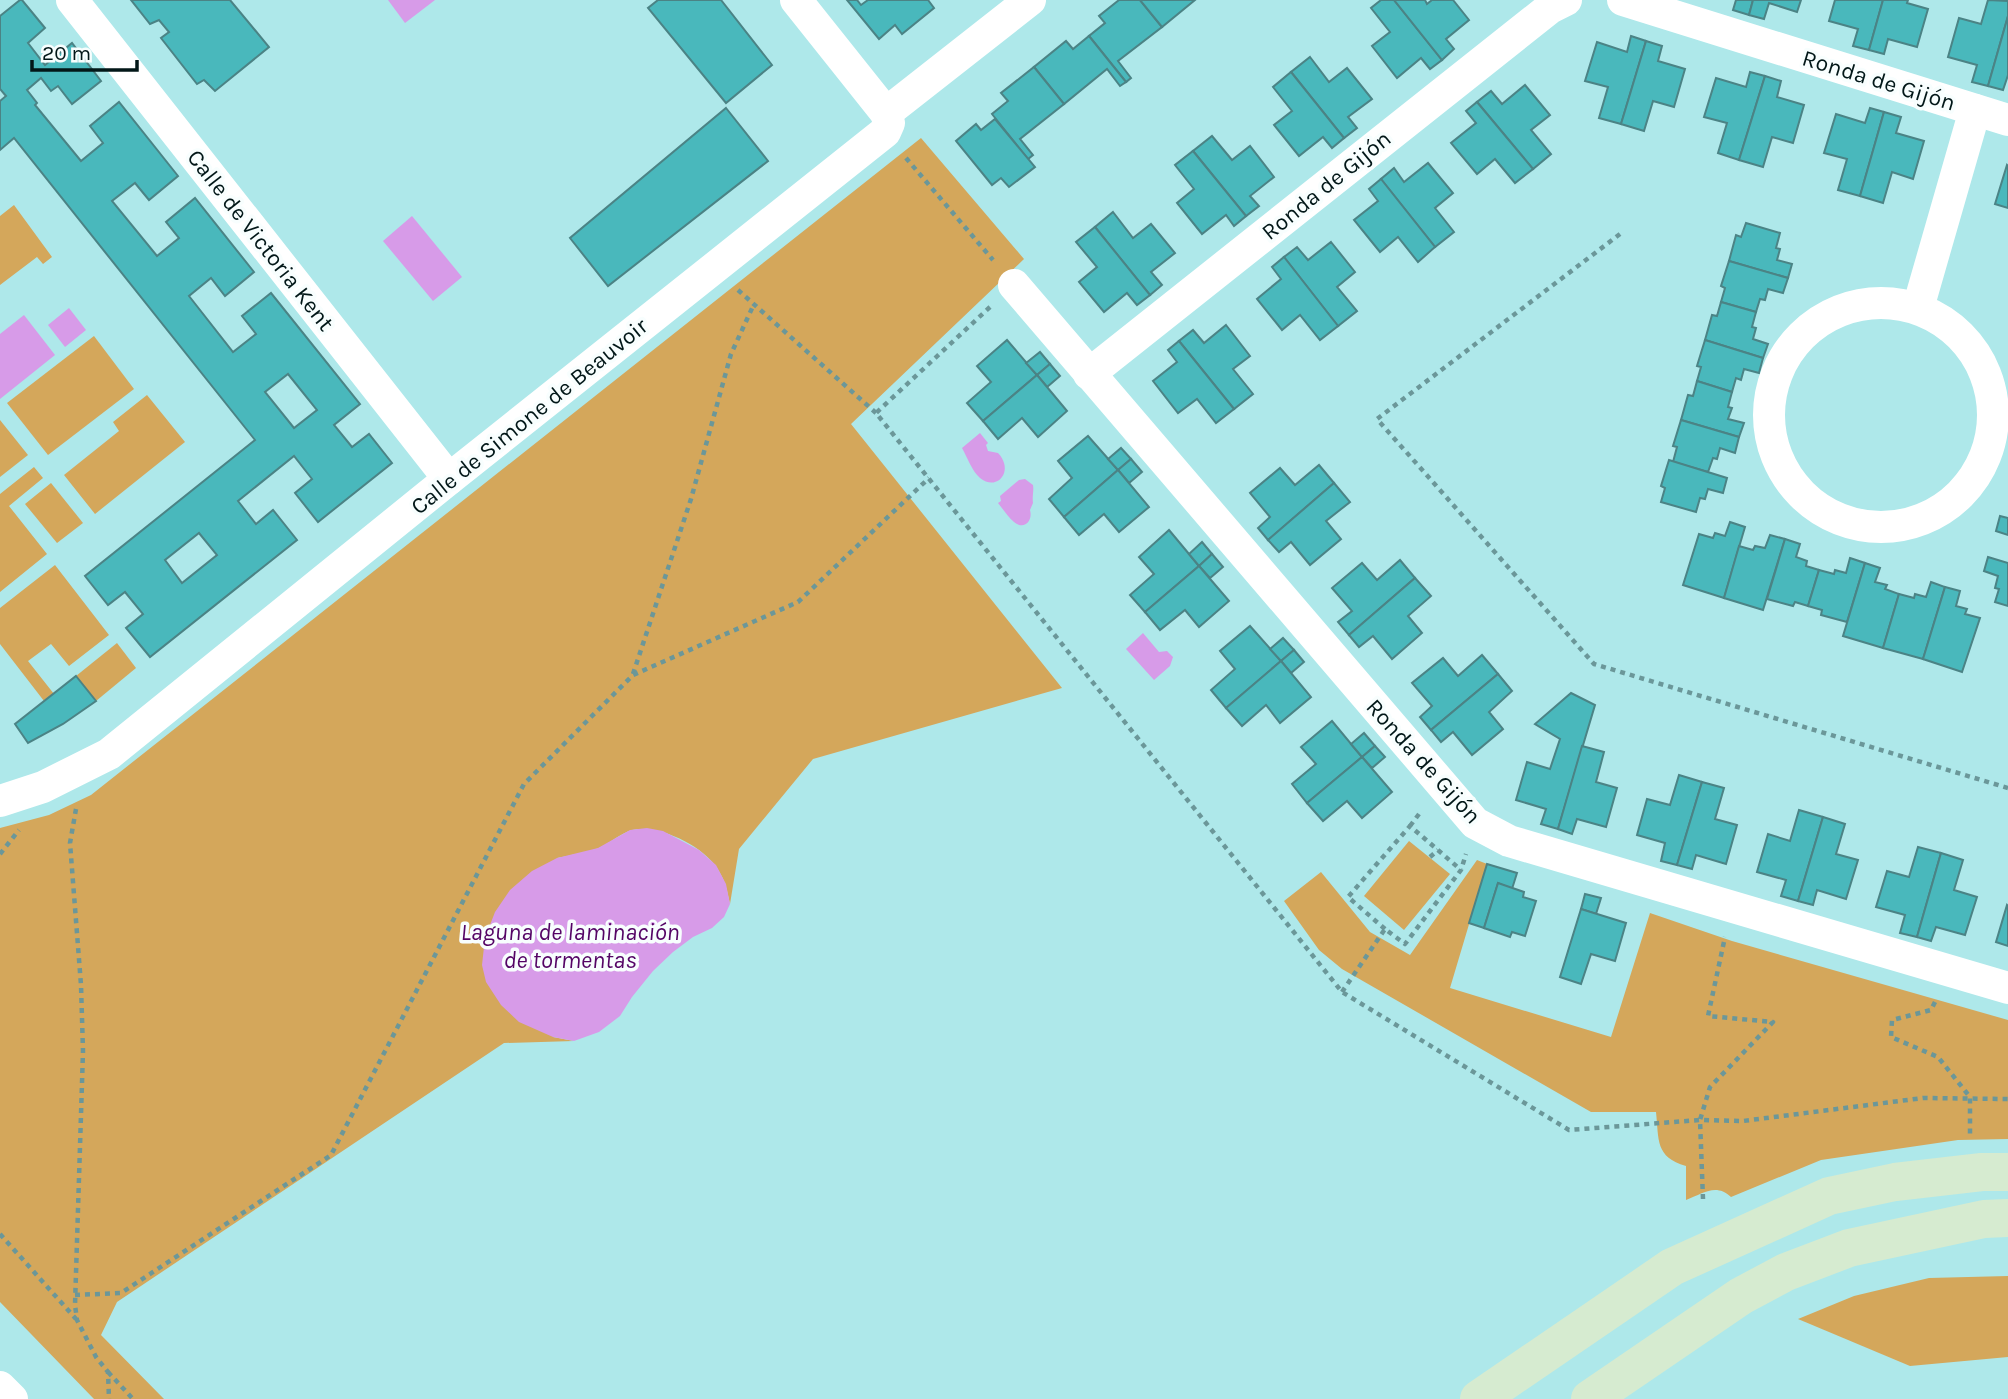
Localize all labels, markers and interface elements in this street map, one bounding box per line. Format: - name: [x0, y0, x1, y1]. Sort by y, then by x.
- scale bar: [32, 28, 136, 72]
- text: 20 m: [42, 41, 91, 65]
- street label: Ronda de Gijón: [1799, 44, 1959, 117]
- street label: Ronda de Gijón: [1256, 125, 1396, 246]
- street label: Calle de Victoria Kent: [182, 144, 340, 336]
- street label: Calle de Simone de Beauvoir: [406, 312, 654, 520]
- street label: Ronda de Gijón: [1361, 693, 1487, 829]
- water label: Laguna de laminación de tormentas: [460, 918, 680, 974]

